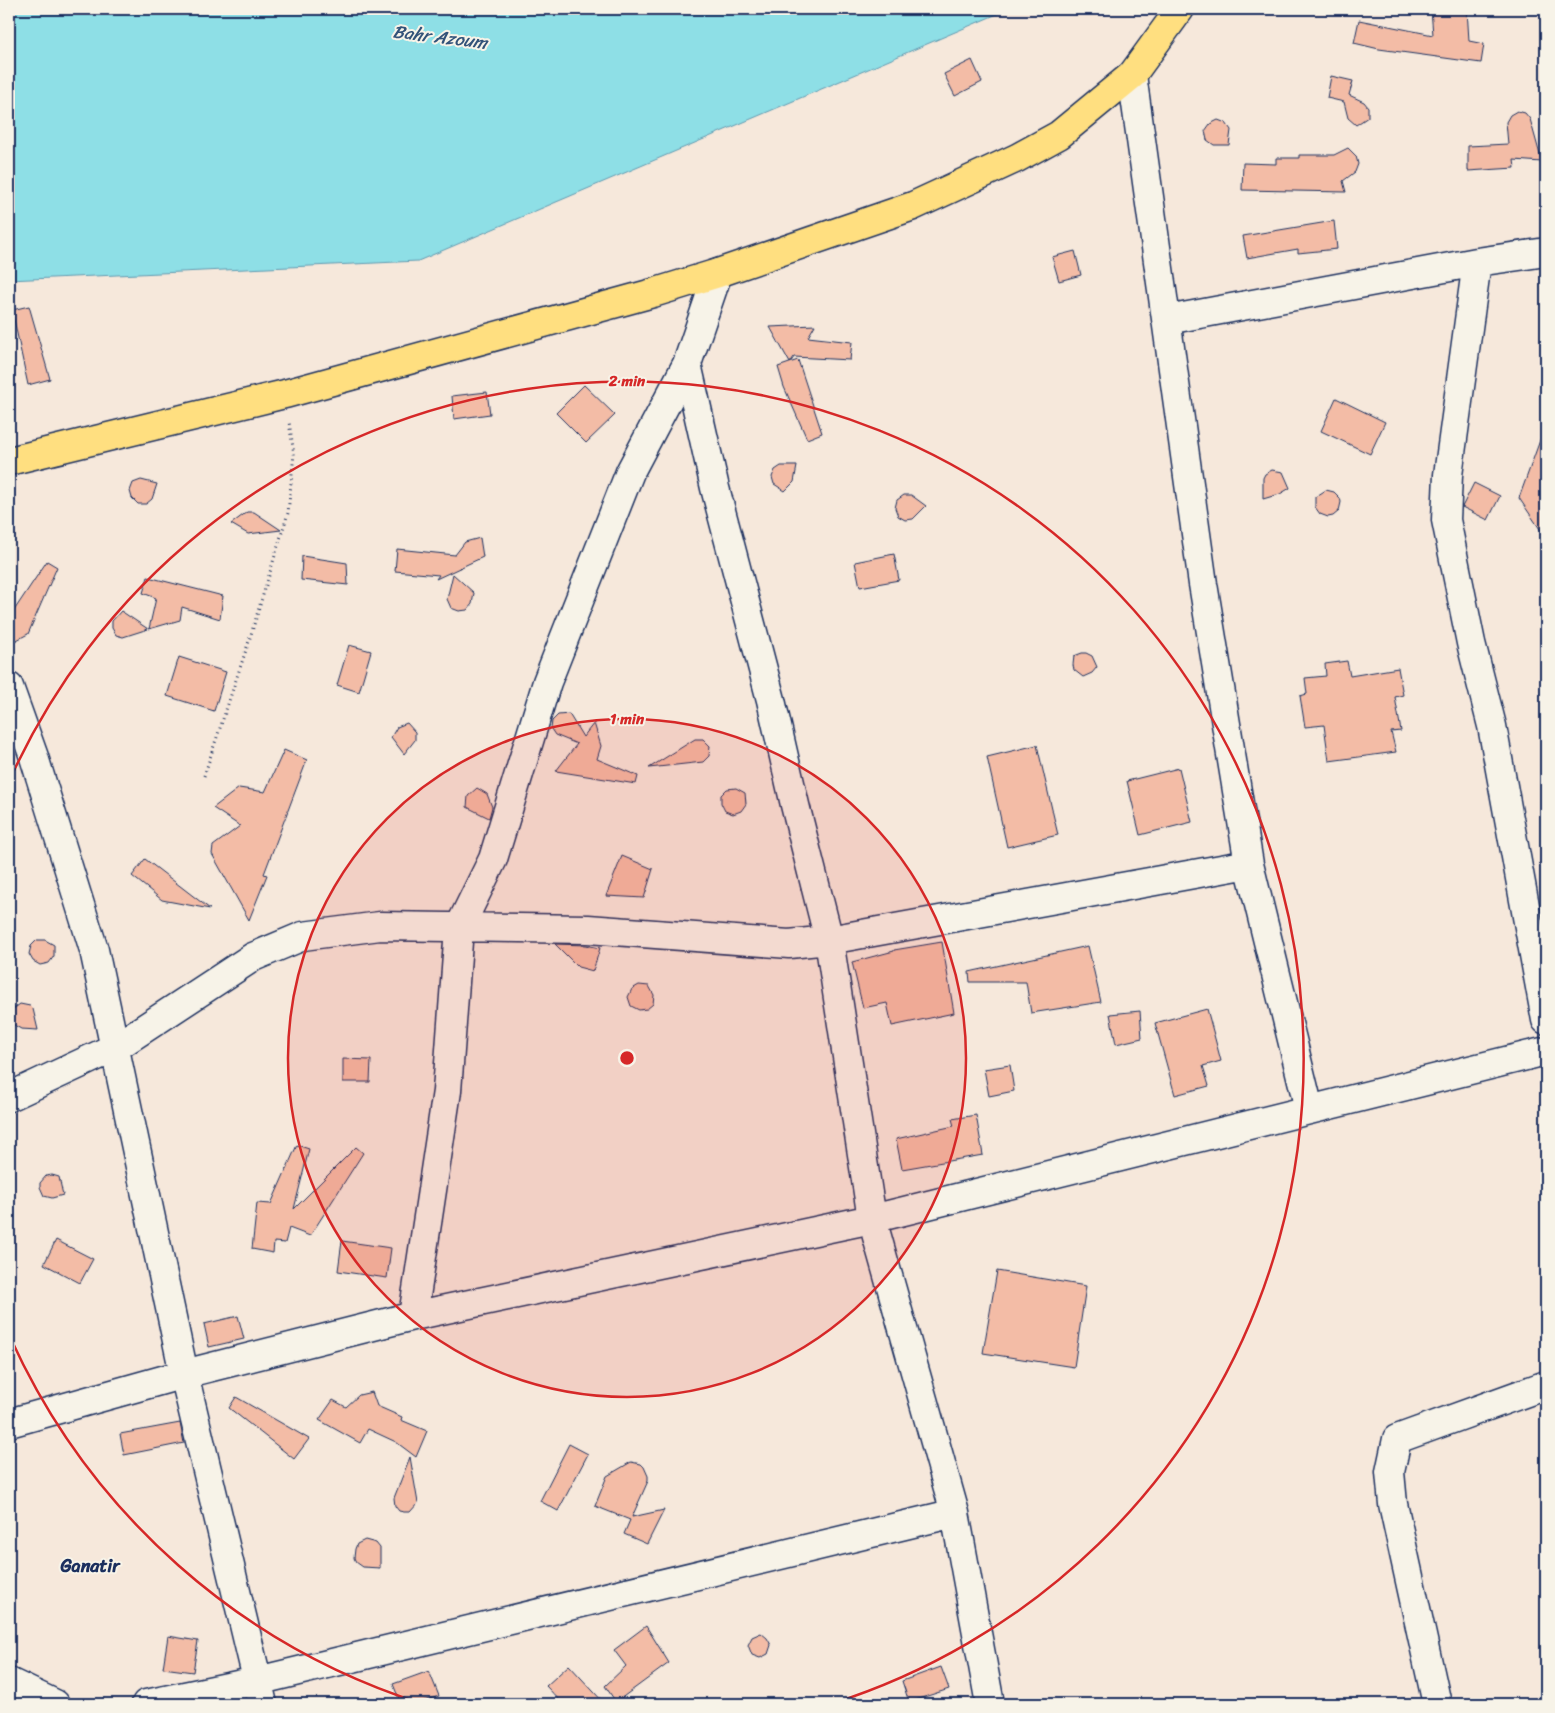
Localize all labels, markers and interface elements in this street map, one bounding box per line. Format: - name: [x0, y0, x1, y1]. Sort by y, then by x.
- water label: Bahr Azoum: [391, 15, 491, 59]
- text: 2 min: [608, 368, 646, 394]
- text: 1 min: [610, 706, 645, 732]
- centre of rings: [618, 1049, 636, 1067]
- district label: Ganatir: [59, 1550, 121, 1582]

